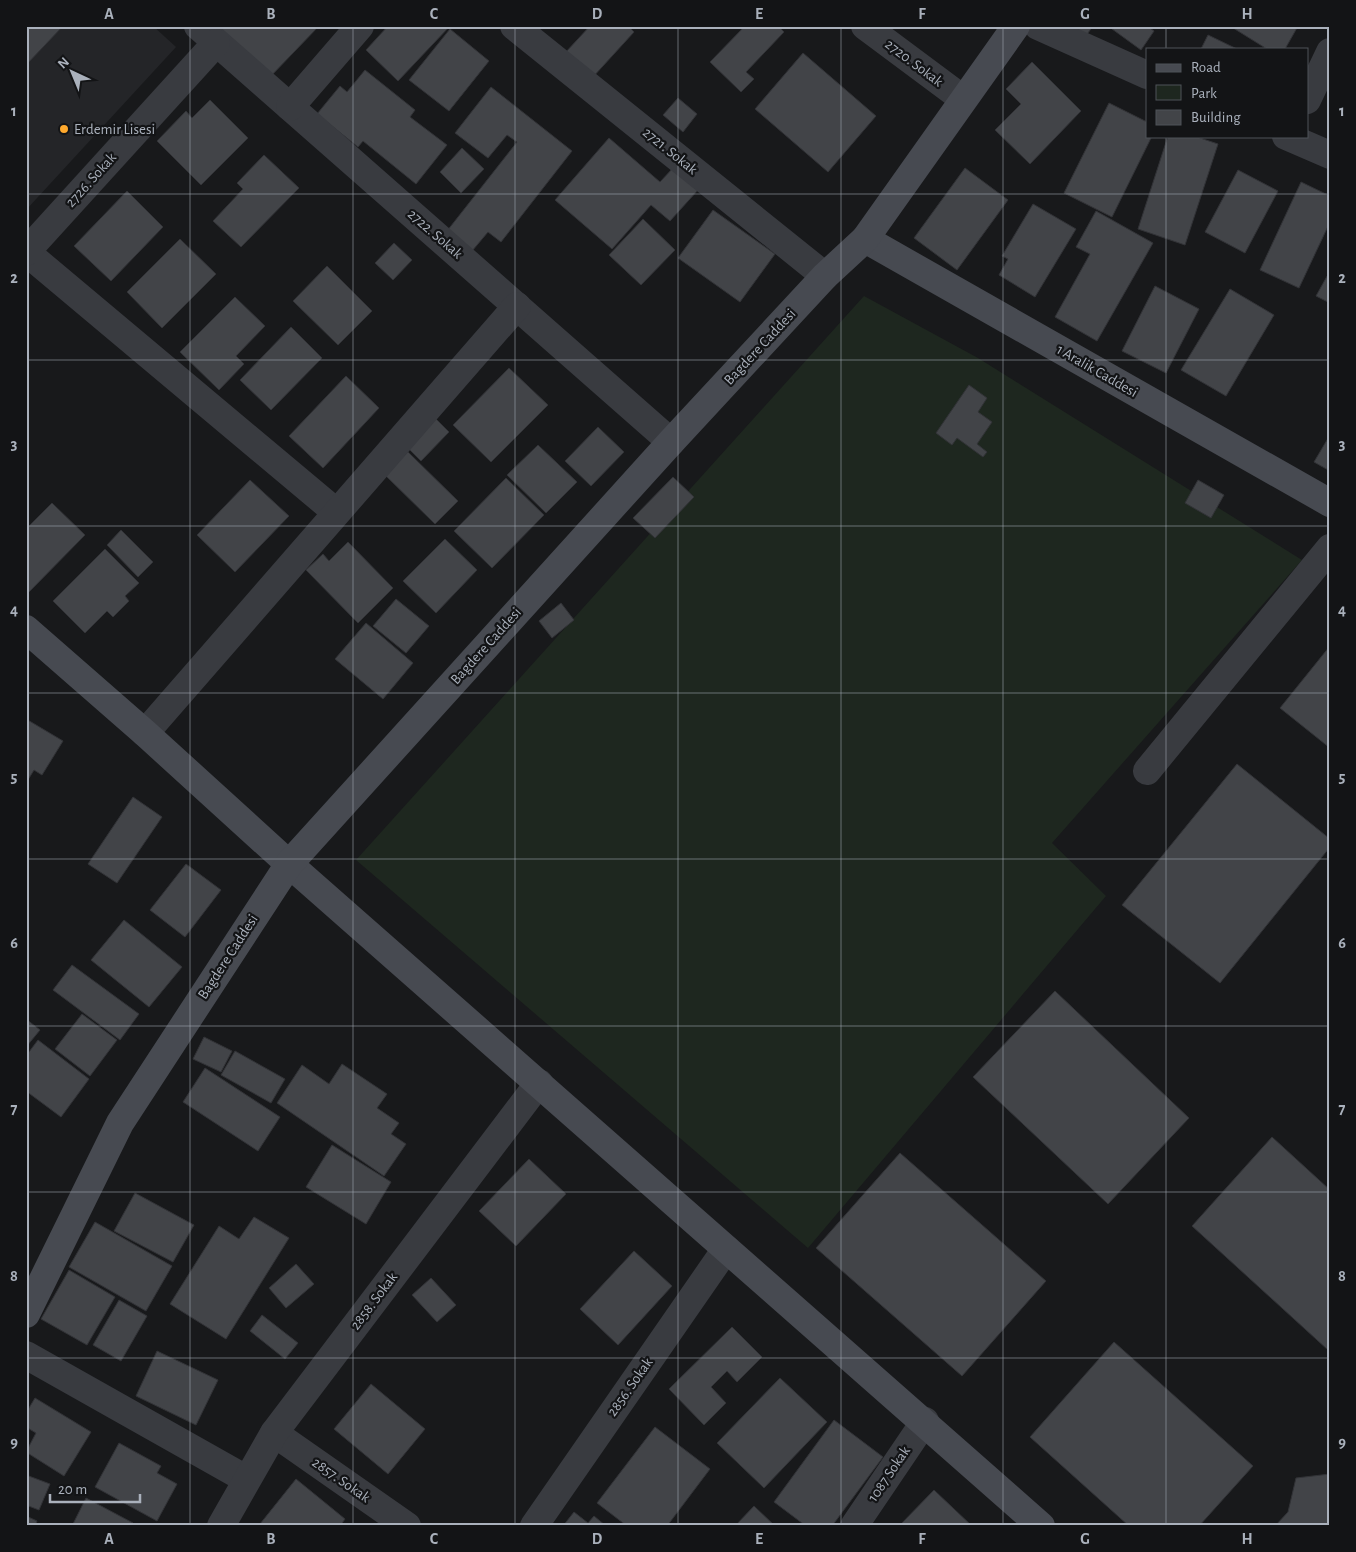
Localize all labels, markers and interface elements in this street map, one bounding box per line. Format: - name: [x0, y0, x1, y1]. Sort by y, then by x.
- text: A: [104, 6, 114, 22]
- text: B: [266, 6, 276, 22]
- text: C: [430, 6, 439, 22]
- text: D: [592, 6, 603, 22]
- text: E: [755, 6, 763, 22]
- text: F: [918, 6, 926, 22]
- text: G: [1080, 6, 1090, 22]
- text: H: [1241, 6, 1253, 22]
- street label: 2720. Sokak: [882, 36, 946, 90]
- north arrow: [48, 48, 98, 98]
- legend: [1146, 48, 1308, 138]
- text: N: [55, 55, 72, 72]
- text: Road: [1191, 60, 1221, 75]
- text: Park: [1191, 86, 1217, 101]
- text: 1: [11, 103, 17, 119]
- text: 1: [1339, 103, 1345, 119]
- text: Building: [1191, 110, 1241, 125]
- place label: Erdemir Lisesi: [74, 122, 155, 137]
- marker: Erdemir Lisesi: [58, 123, 70, 135]
- street label: 2721. Sokak: [640, 125, 700, 178]
- street label: 2726. Sokak: [63, 150, 119, 210]
- street label: 2722. Sokak: [405, 206, 465, 262]
- text: 2: [10, 270, 18, 286]
- text: 2: [1338, 270, 1346, 286]
- street label: Bagdere Caddesi: [721, 306, 799, 388]
- street label: 1 Aralik Caddesi: [1054, 342, 1140, 400]
- text: 3: [11, 436, 18, 452]
- text: 3: [1339, 436, 1346, 452]
- text: 4: [10, 602, 18, 618]
- text: 4: [1338, 602, 1346, 618]
- street label: Bagdere Caddesi: [448, 605, 524, 687]
- text: 5: [11, 769, 18, 785]
- text: 5: [1339, 769, 1346, 785]
- street label: Bagdere Caddesi: [195, 912, 261, 1002]
- text: 6: [10, 935, 18, 951]
- text: 6: [1338, 935, 1346, 951]
- text: 7: [11, 1101, 18, 1117]
- text: 7: [1339, 1101, 1346, 1117]
- text: 8: [10, 1268, 18, 1284]
- text: 8: [1338, 1268, 1346, 1284]
- street label: 2858. Sokak: [348, 1269, 400, 1333]
- street label: 2856. Sokak: [604, 1355, 656, 1419]
- text: 9: [10, 1434, 18, 1450]
- text: 9: [1338, 1434, 1346, 1450]
- street label: 1087 Sokak: [865, 1443, 913, 1504]
- street label: 2857. Sokak: [309, 1455, 373, 1505]
- scale bar: [50, 1472, 140, 1504]
- text: 20 m: [58, 1482, 87, 1497]
- text: A: [104, 1531, 114, 1547]
- text: B: [266, 1531, 276, 1547]
- text: C: [430, 1531, 439, 1547]
- text: D: [592, 1531, 603, 1547]
- text: E: [755, 1531, 763, 1547]
- text: F: [918, 1531, 926, 1547]
- text: G: [1080, 1531, 1090, 1547]
- text: H: [1241, 1531, 1253, 1547]

